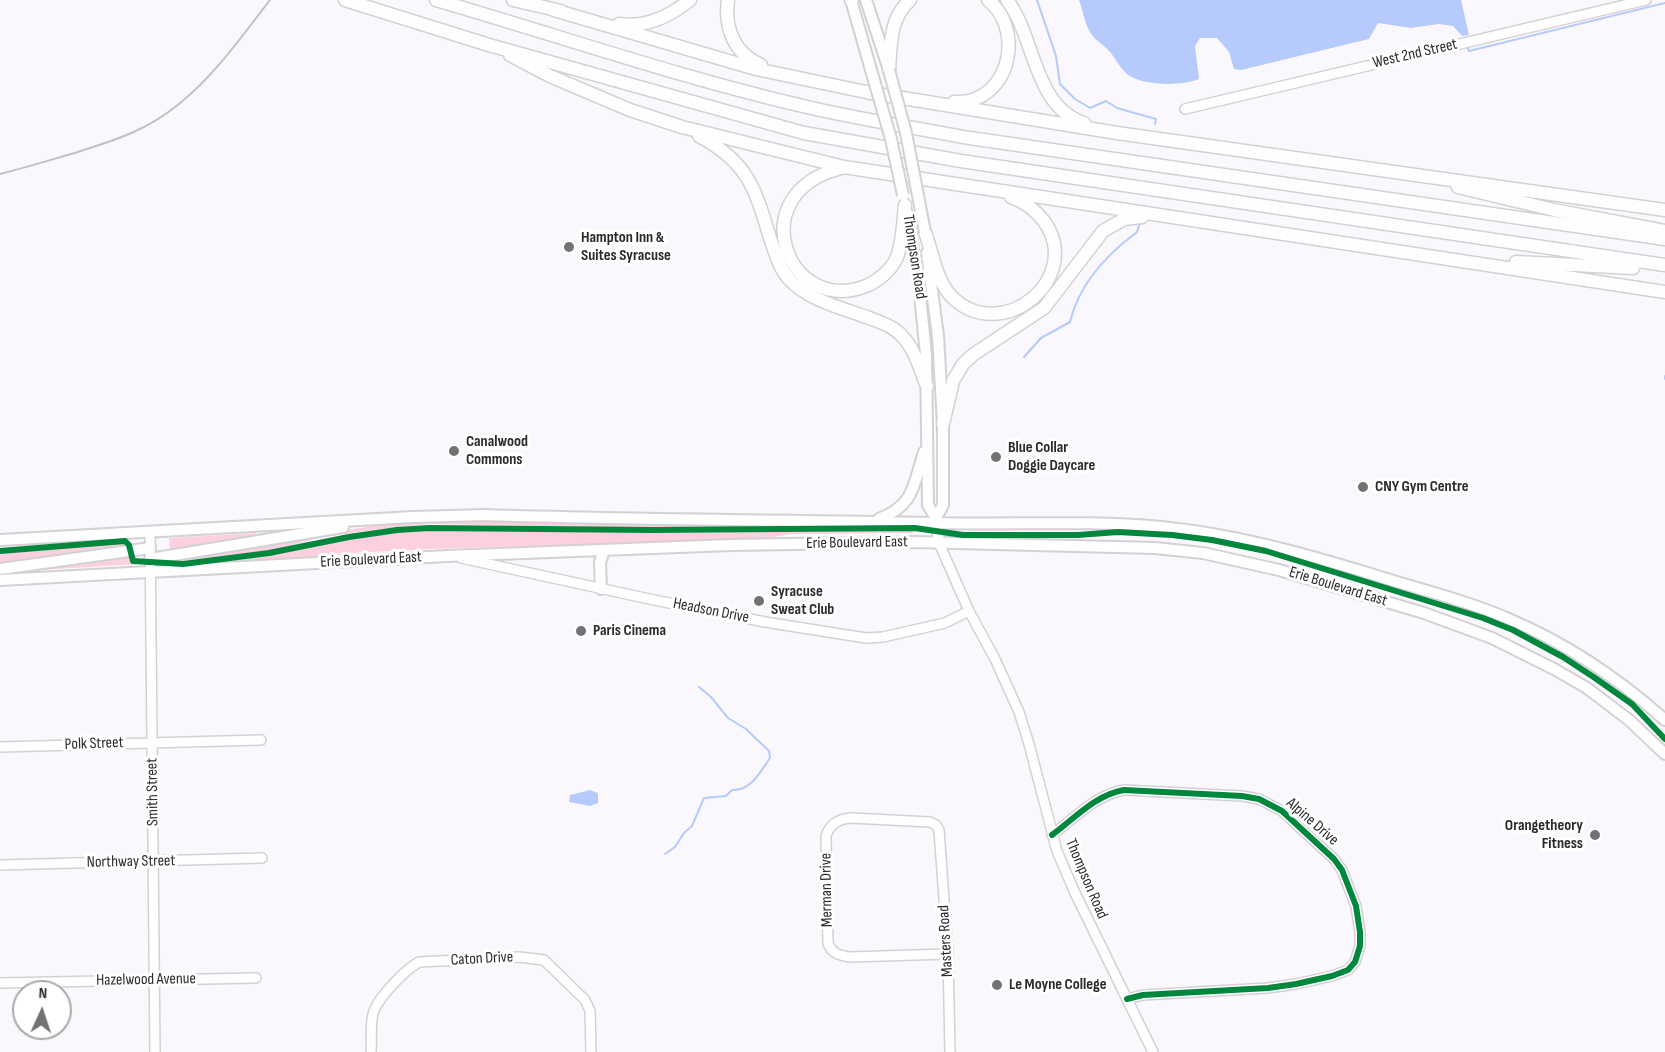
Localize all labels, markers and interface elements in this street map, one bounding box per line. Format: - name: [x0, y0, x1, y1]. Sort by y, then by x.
- street label: West 2nd Street: [1371, 35, 1459, 73]
- street label: Thompson Road: [898, 213, 930, 301]
- place label: Hampton Inn & Suites Syracuse: [581, 228, 671, 266]
- marker: Hampton Inn & Suites Syracuse: [562, 240, 576, 254]
- place label: Canalwood Commons: [466, 432, 528, 470]
- place label: Blue Collar Doggie Daycare: [1008, 438, 1095, 476]
- marker: Canalwood Commons: [447, 444, 461, 458]
- marker: Blue Collar Doggie Daycare: [989, 450, 1003, 464]
- place label: CNY Gym Centre: [1375, 477, 1469, 497]
- marker: CNY Gym Centre: [1356, 480, 1370, 494]
- street label: Erie Boulevard East: [806, 533, 908, 553]
- street label: Erie Boulevard East: [320, 548, 422, 572]
- street label: Erie Boulevard East: [1287, 563, 1389, 611]
- place label: Syracuse Sweat Club: [771, 582, 834, 620]
- street label: Headson Drive: [671, 594, 751, 628]
- marker: Syracuse Sweat Club: [752, 594, 766, 608]
- place label: Paris Cinema: [593, 621, 666, 641]
- marker: Paris Cinema: [574, 624, 588, 638]
- street label: Polk Street: [64, 733, 124, 755]
- street label: Smith Street: [143, 758, 163, 826]
- street label: Alpine Drive: [1282, 794, 1342, 850]
- place label: Orangetheory Fitness: [1505, 816, 1583, 854]
- marker: Orangetheory Fitness: [1588, 828, 1602, 842]
- street label: Thompson Road: [1061, 836, 1111, 922]
- street label: Northway Street: [87, 852, 175, 872]
- street label: Merman Drive: [817, 853, 837, 927]
- street label: Masters Road: [935, 905, 957, 977]
- street label: Caton Drive: [450, 948, 514, 970]
- street label: Hazelwood Avenue: [96, 970, 196, 990]
- place label: Le Moyne College: [1009, 975, 1106, 995]
- marker: Le Moyne College: [990, 978, 1004, 992]
- north arrow: [12, 980, 72, 1040]
- text: N: [38, 984, 48, 1003]

